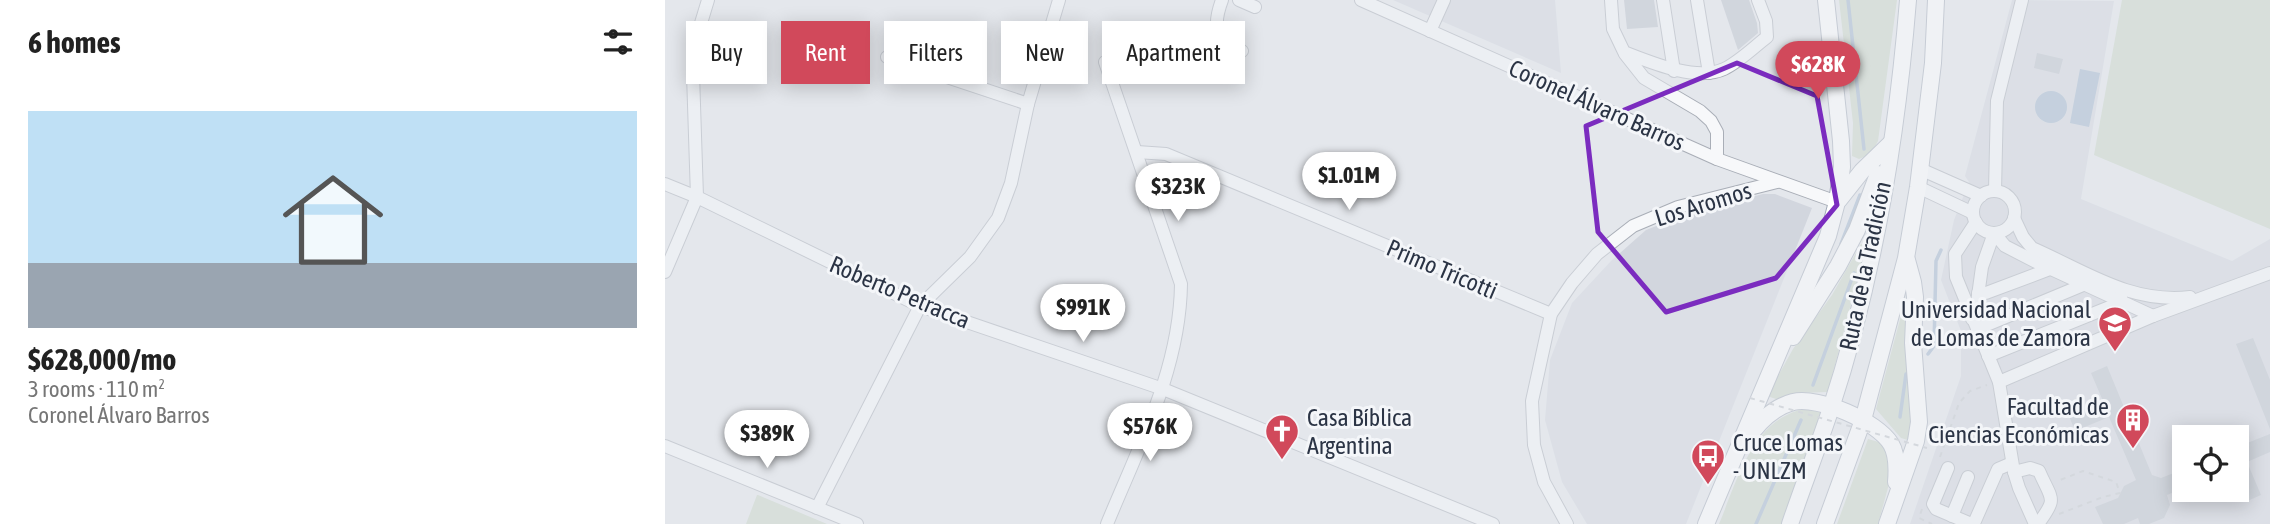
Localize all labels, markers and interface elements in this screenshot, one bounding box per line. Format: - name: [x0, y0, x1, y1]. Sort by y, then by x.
- chip: Buy: [686, 21, 767, 84]
- chip: Rent: [781, 21, 870, 84]
- chip: Filters: [884, 21, 987, 84]
- chip: New: [1001, 21, 1088, 84]
- chip: Apartment: [1102, 21, 1245, 84]
- icon: filters: [599, 23, 637, 61]
- text: 6 homes: [28, 25, 121, 59]
- pin: $628K: [1769, 42, 1867, 101]
- text: $628K: [1791, 51, 1845, 77]
- street label: Coronel Álvaro Barros: [1505, 54, 1689, 156]
- pin: $1.01M: [1292, 152, 1406, 212]
- icon: home: [270, 157, 396, 283]
- text: $1.01M: [1318, 162, 1380, 188]
- pin: $323K: [1129, 164, 1227, 223]
- text: $323K: [1151, 173, 1205, 199]
- street label: Los Aromos: [1651, 177, 1755, 231]
- street label: Ruta de la Tradición: [1834, 179, 1896, 353]
- street label: Primo Tricotti: [1383, 234, 1501, 304]
- street label: Roberto Petracca: [826, 250, 974, 334]
- pin: $991K: [1034, 284, 1132, 344]
- text: $991K: [1056, 294, 1110, 320]
- place label: Universidad Nacional de Lomas de Zamora: [1901, 296, 2092, 351]
- school or university icon: Universidad Nacional de Lomas de Zamora: [2096, 304, 2134, 353]
- text: $628,000/mo: [28, 342, 176, 376]
- text: 3 rooms · 110 m²: [28, 376, 165, 402]
- place label: Facultad de Ciencias Económicas: [1928, 393, 2109, 448]
- building icon: Facultad de Ciencias Económicas: [2114, 401, 2152, 450]
- text: Coronel Álvaro Barros: [28, 402, 210, 428]
- pin: $576K: [1101, 404, 1199, 463]
- place label: Casa Bíblica Argentina: [1307, 404, 1412, 459]
- pin: $389K: [718, 410, 816, 470]
- church icon: Casa Bíblica Argentina: [1263, 412, 1301, 461]
- text: $576K: [1123, 413, 1177, 439]
- text: $389K: [740, 420, 794, 446]
- map controls: [2172, 425, 2249, 502]
- button: locate: [2172, 425, 2249, 502]
- place label: Cruce Lomas - UNLZM: [1733, 429, 1843, 484]
- bus stop icon: Cruce Lomas - UNLZM: [1689, 437, 1727, 486]

